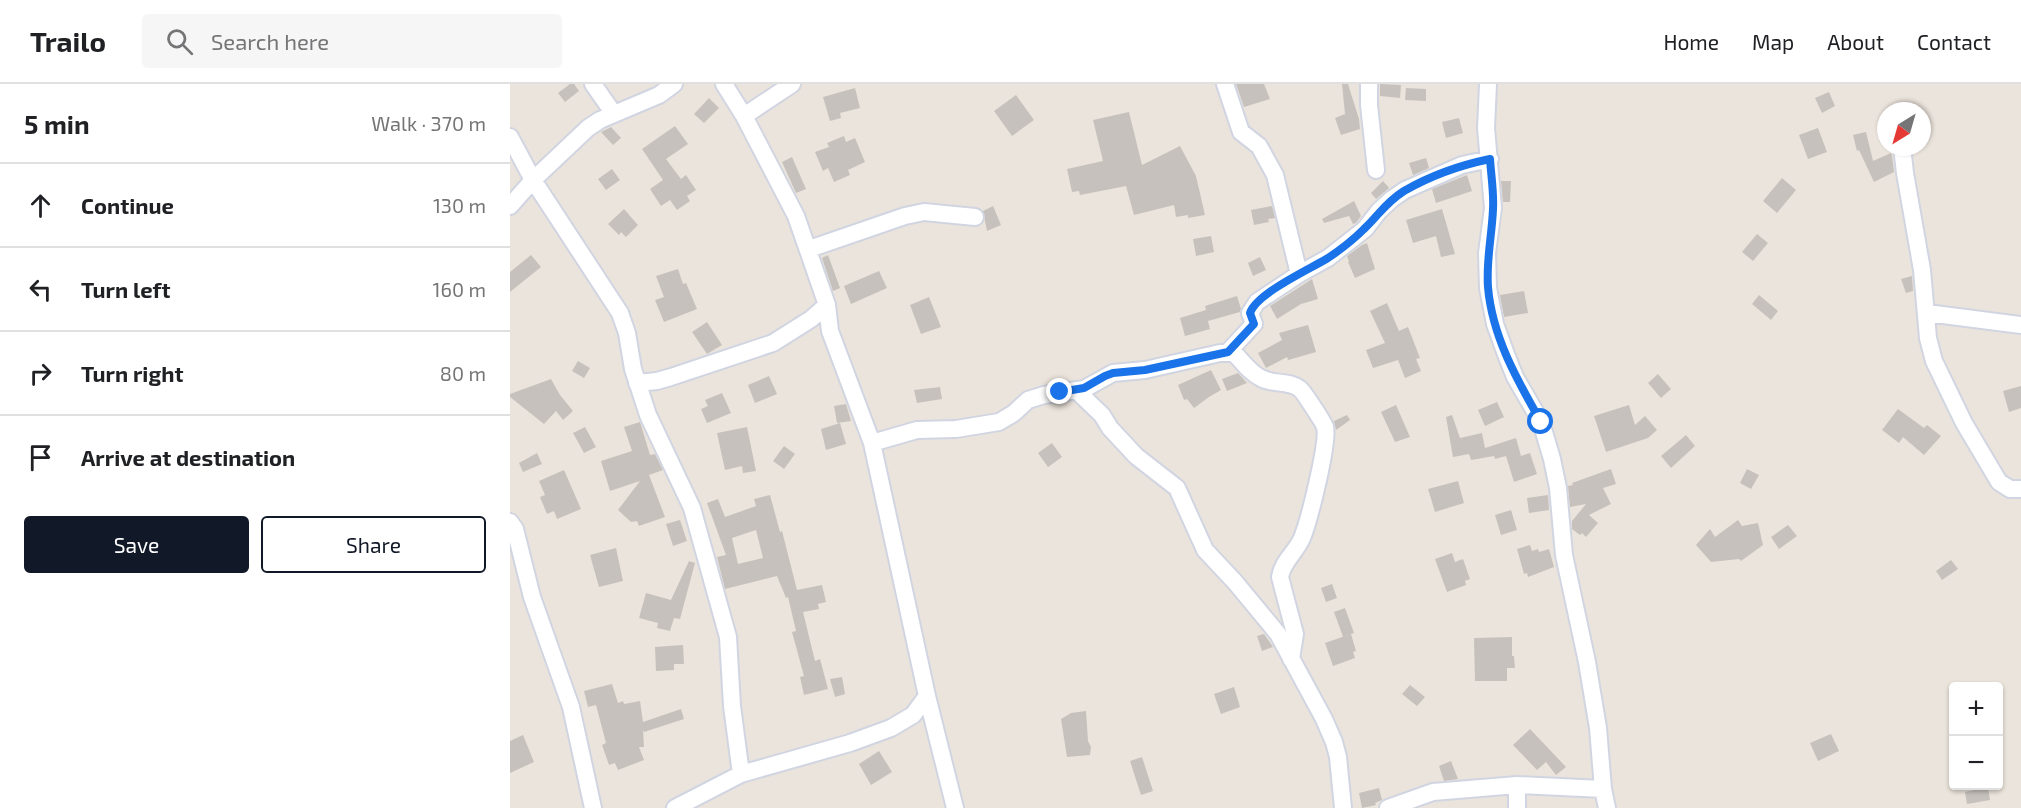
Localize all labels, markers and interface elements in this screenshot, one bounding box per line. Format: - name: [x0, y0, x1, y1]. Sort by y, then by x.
- search box: [142, 14, 562, 68]
- text: Trailo: [30, 24, 106, 58]
- icon: search: [163, 25, 196, 58]
- text: Search here: [211, 28, 329, 54]
- text: Home: [1663, 29, 1719, 54]
- text: Map: [1752, 29, 1794, 54]
- text: About: [1827, 29, 1884, 54]
- text: Contact: [1917, 29, 1991, 54]
- north arrow: [1877, 102, 1931, 156]
- text: 5 min: [24, 108, 90, 139]
- text: Walk · 370 m: [371, 111, 486, 135]
- icon: ahead: [24, 189, 57, 222]
- text: Continue: [81, 192, 174, 218]
- text: 130 m: [433, 193, 486, 217]
- icon: left: [24, 273, 57, 306]
- text: Turn left: [81, 276, 170, 302]
- text: 160 m: [433, 277, 486, 301]
- icon: right: [24, 357, 57, 390]
- text: Turn right: [81, 360, 183, 386]
- text: 80 m: [440, 361, 486, 385]
- route end: [1046, 378, 1072, 404]
- route start: [1527, 408, 1553, 434]
- icon: arrive: [24, 441, 57, 474]
- text: Arrive at destination: [81, 444, 295, 470]
- button: Save: [24, 516, 249, 573]
- button: Share: [261, 516, 486, 573]
- map controls: [1949, 682, 2003, 790]
- button: +: [1949, 682, 2003, 736]
- button: −: [1949, 736, 2003, 790]

